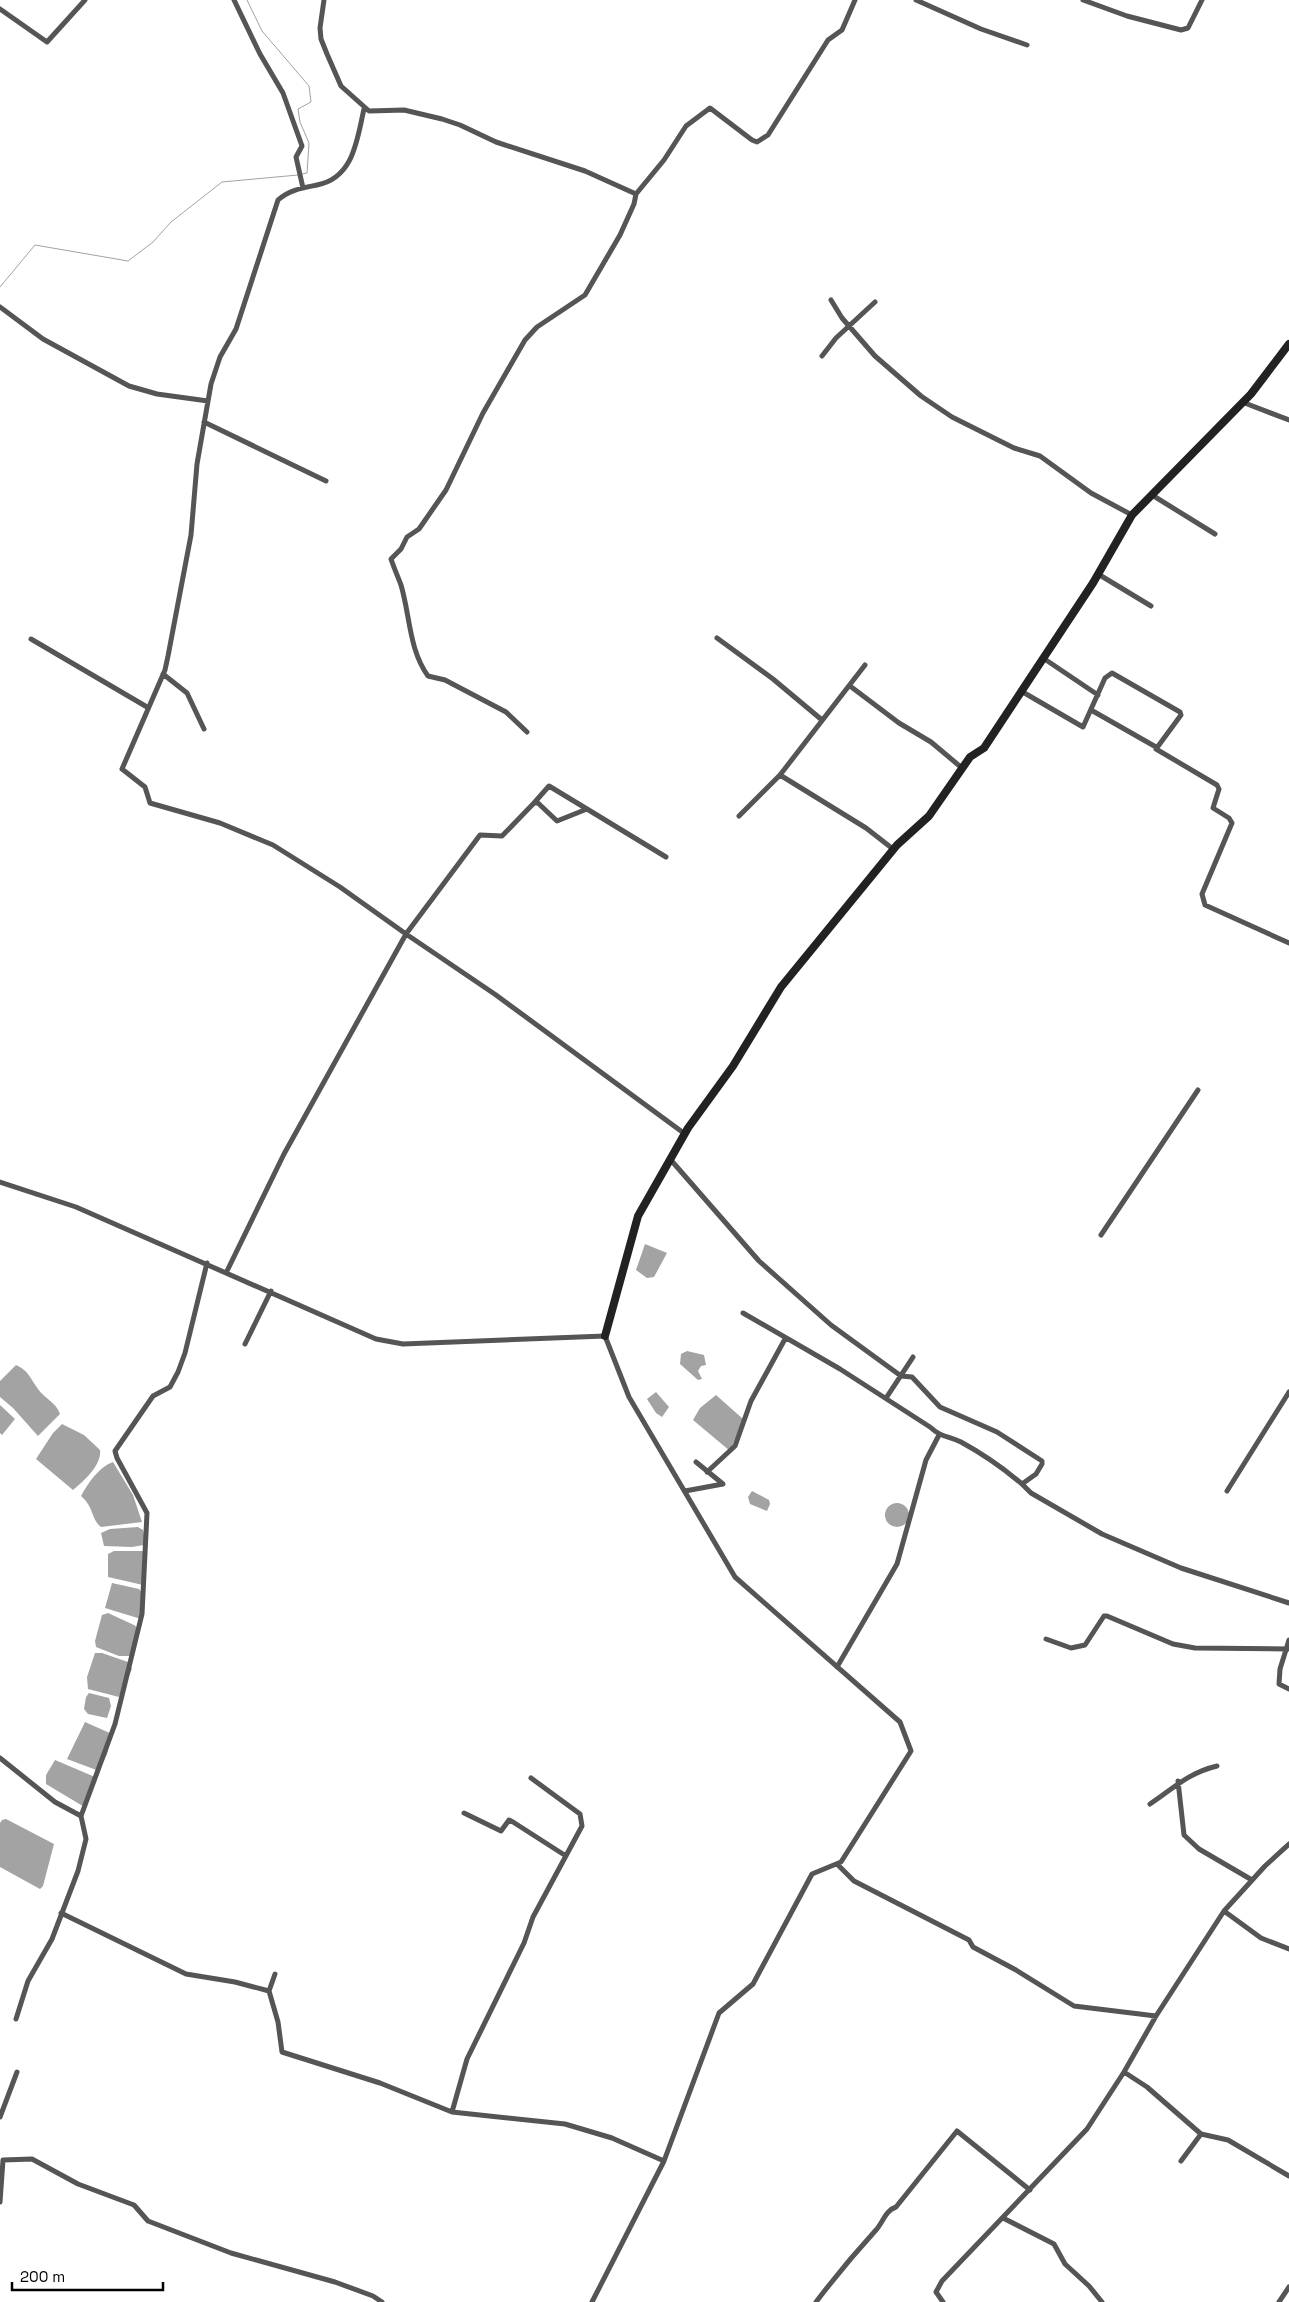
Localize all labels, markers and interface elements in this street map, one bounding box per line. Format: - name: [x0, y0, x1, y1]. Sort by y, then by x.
- scale bar: [12, 2260, 164, 2292]
- text: 200 m: [20, 2267, 65, 2286]

